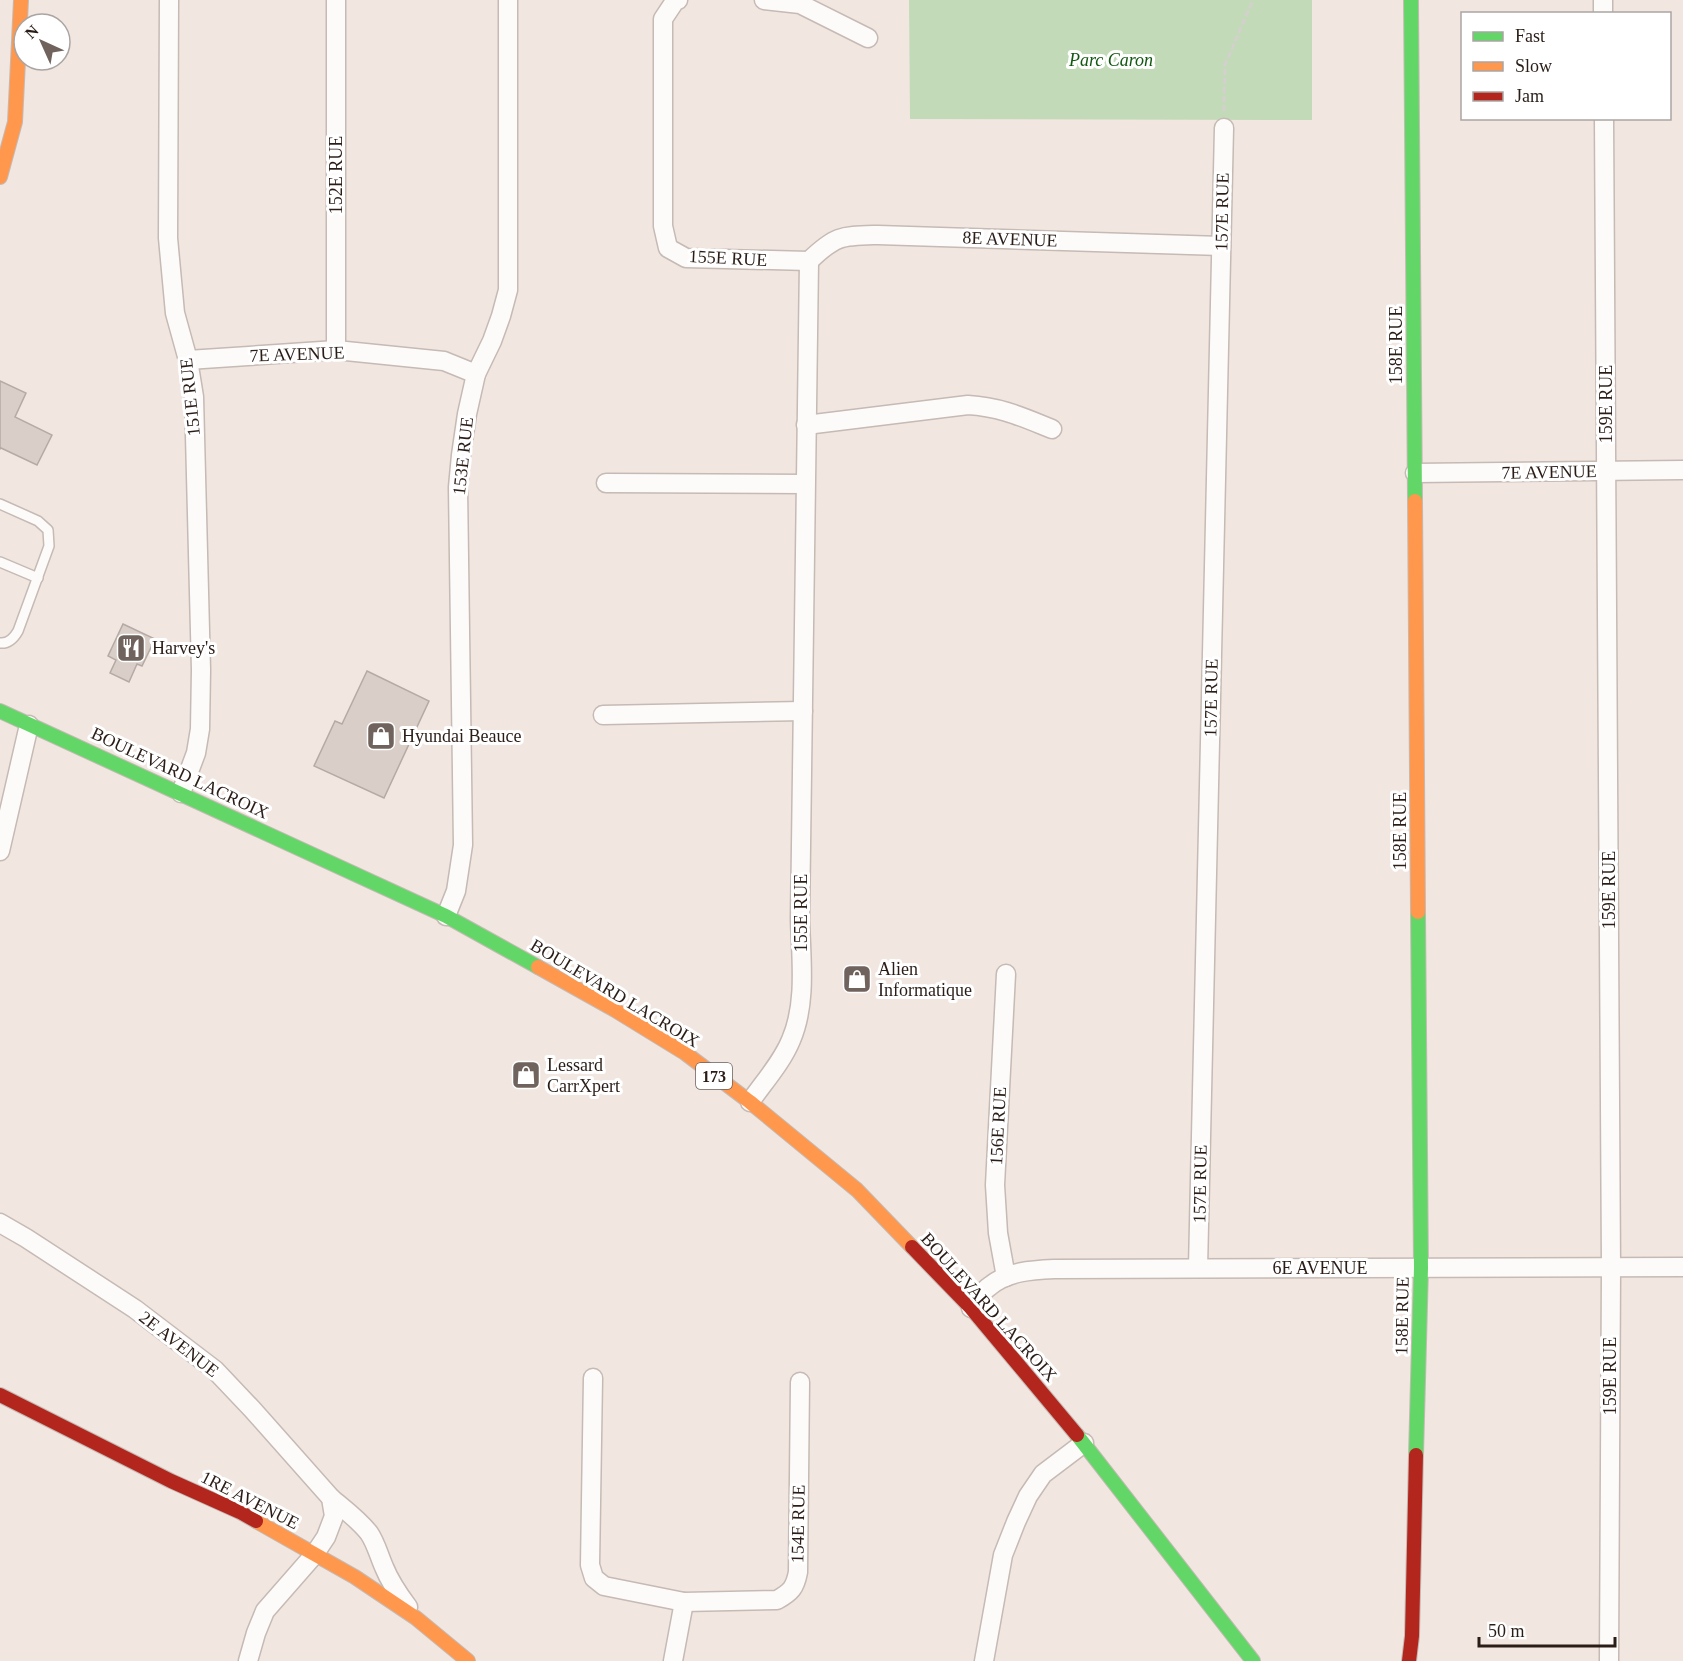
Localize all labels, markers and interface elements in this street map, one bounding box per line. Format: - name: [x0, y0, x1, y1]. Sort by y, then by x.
- north arrow: [12, 12, 72, 72]
- legend: [1461, 12, 1671, 120]
- text: N: [22, 21, 42, 42]
- text: Fast: [1515, 26, 1545, 46]
- park label: Parc Caron: [1068, 50, 1153, 70]
- text: Slow: [1515, 56, 1552, 76]
- text: Jam: [1515, 86, 1544, 106]
- street label: 152E RUE: [326, 136, 346, 214]
- street label: 157E RUE: [1211, 173, 1233, 251]
- street label: 8E AVENUE: [962, 227, 1058, 251]
- street label: 155E RUE: [688, 246, 768, 270]
- street label: 158E RUE: [1386, 306, 1406, 384]
- street label: 7E AVENUE: [249, 342, 345, 366]
- street label: 151E RUE: [176, 357, 204, 437]
- street label: 159E RUE: [1596, 365, 1616, 443]
- street label: 153E RUE: [449, 416, 477, 496]
- street label: 7E AVENUE: [1501, 461, 1597, 483]
- restaurant icon: Harvey's: [115, 632, 147, 664]
- place label: Harvey's: [152, 638, 215, 658]
- street label: 157E RUE: [1200, 659, 1222, 737]
- shop icon: Hyundai Beauce: [365, 720, 397, 752]
- street label: BOULEVARD LACROIX: [88, 723, 272, 823]
- place label: Hyundai Beauce: [402, 726, 521, 746]
- street label: 158E RUE: [1390, 792, 1410, 870]
- street label: 159E RUE: [1599, 851, 1619, 929]
- street label: 155E RUE: [791, 874, 811, 952]
- street label: BOULEVARD LACROIX: [527, 935, 703, 1051]
- place label: Alien Informatique: [878, 959, 972, 1000]
- shop icon: Alien Informatique: [841, 963, 873, 995]
- place label: Lessard CarrXpert: [547, 1055, 620, 1096]
- shop icon: Lessard CarrXpert: [510, 1059, 542, 1091]
- road number: 173: [696, 1063, 732, 1089]
- street label: 156E RUE: [986, 1086, 1010, 1166]
- street label: 157E RUE: [1189, 1145, 1211, 1223]
- street label: BOULEVARD LACROIX: [917, 1229, 1061, 1385]
- street label: 6E AVENUE: [1272, 1258, 1368, 1278]
- street label: 158E RUE: [1391, 1277, 1413, 1355]
- street label: 2E AVENUE: [135, 1307, 223, 1381]
- street label: 159E RUE: [1600, 1337, 1620, 1415]
- street label: 1RE AVENUE: [198, 1467, 302, 1533]
- street label: 154E RUE: [787, 1485, 809, 1563]
- scale bar: [1479, 1610, 1616, 1648]
- text: 50 m: [1488, 1621, 1525, 1641]

